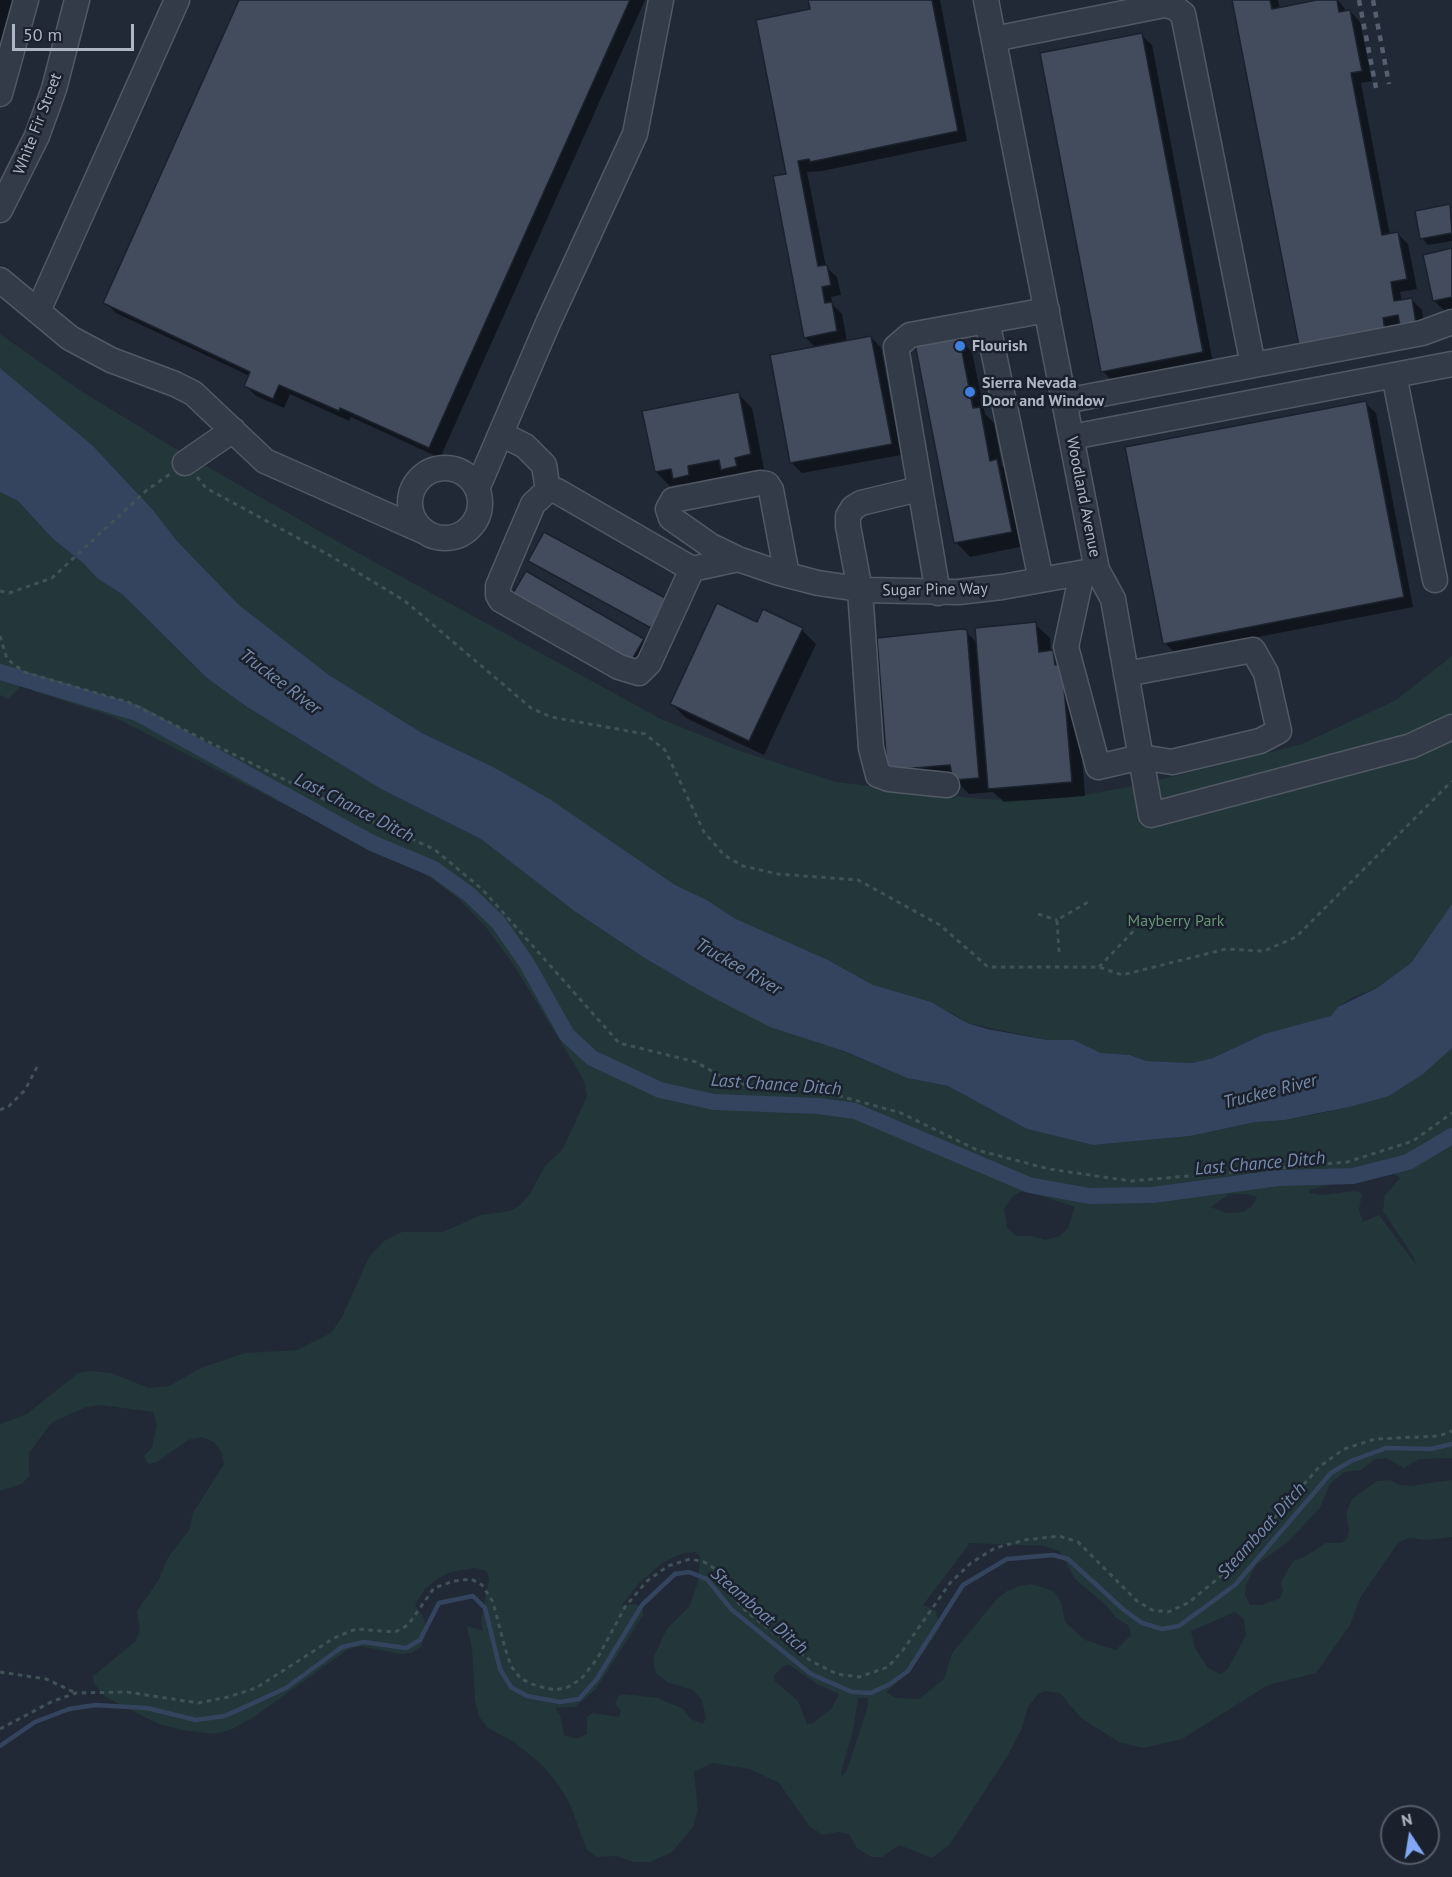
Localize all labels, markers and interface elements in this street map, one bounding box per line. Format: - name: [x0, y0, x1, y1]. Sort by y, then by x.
- scale bar: [15, 12, 136, 50]
- text: 50 m: [23, 23, 62, 46]
- street label: White Fir Street: [10, 71, 66, 177]
- place label: Flourish: [972, 336, 1027, 356]
- marker: Flourish: [953, 339, 967, 353]
- place label: Sierra Nevada Door and Window: [982, 373, 1104, 411]
- marker: Sierra Nevada Door and Window: [963, 385, 977, 399]
- street label: Woodland Avenue: [1062, 435, 1104, 559]
- street label: Sugar Pine Way: [882, 579, 988, 601]
- water label: Truckee River: [235, 645, 325, 719]
- water label: Last Chance Ditch: [291, 769, 417, 847]
- park label: Mayberry Park: [1128, 911, 1224, 931]
- water label: Truckee River: [691, 934, 785, 1000]
- water label: Last Chance Ditch: [710, 1070, 842, 1100]
- water label: Truckee River: [1221, 1070, 1319, 1114]
- water label: Last Chance Ditch: [1194, 1148, 1326, 1180]
- water label: Steamboat Ditch: [1213, 1479, 1311, 1583]
- water label: Steamboat Ditch: [706, 1563, 812, 1659]
- north arrow: [1380, 1805, 1440, 1865]
- text: N: [1399, 1808, 1414, 1830]

